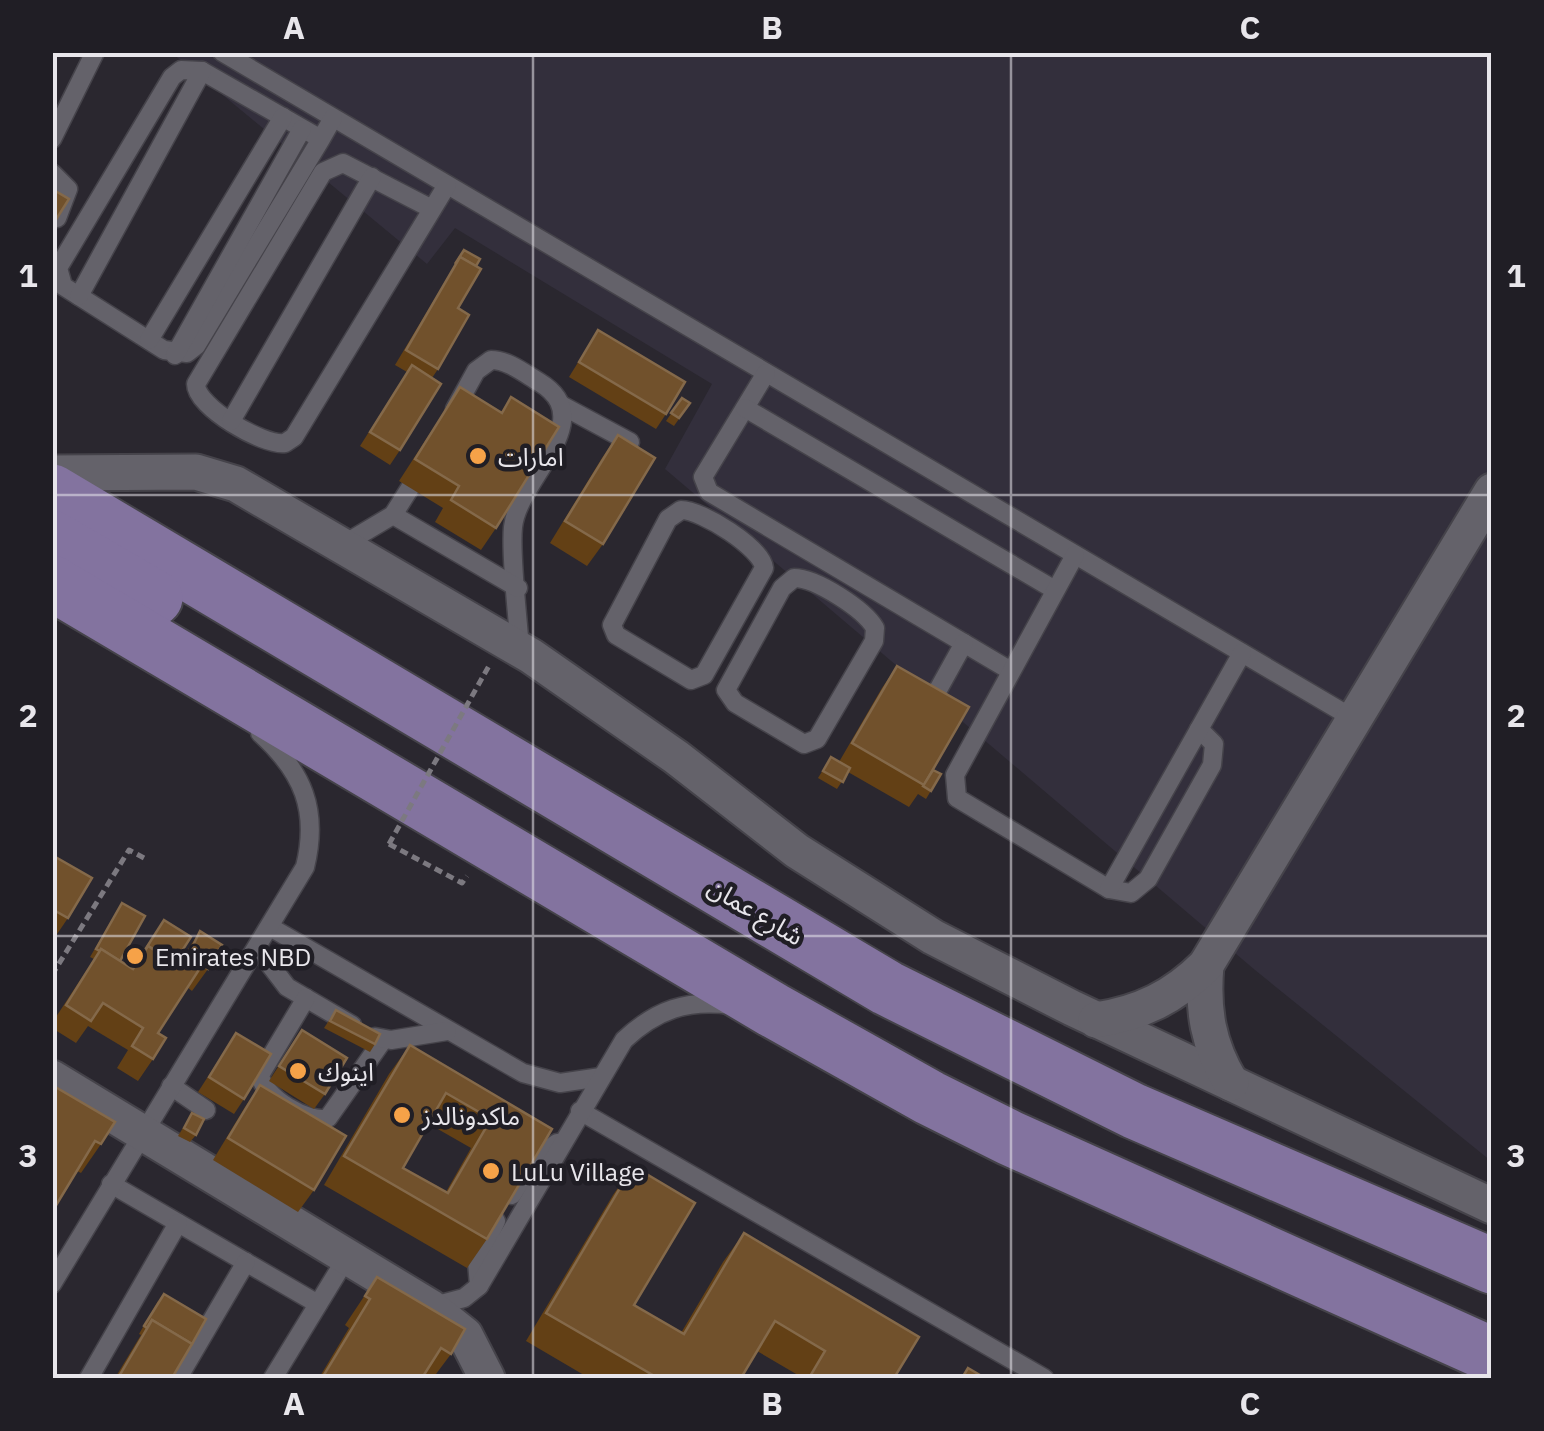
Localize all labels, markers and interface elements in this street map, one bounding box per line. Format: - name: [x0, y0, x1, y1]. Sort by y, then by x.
- text: A: [283, 6, 305, 48]
- text: B: [761, 6, 783, 48]
- text: C: [1240, 6, 1260, 48]
- text: 1: [18, 254, 38, 296]
- text: 1: [1506, 254, 1526, 296]
- place label: امارات: [498, 440, 564, 473]
- marker: امارات: [467, 445, 489, 467]
- text: 2: [18, 694, 38, 736]
- text: 2: [1506, 694, 1526, 736]
- street label: شارع عمان: [701, 870, 810, 955]
- place label: Emirates NBD: [155, 940, 311, 973]
- marker: Emirates NBD: [124, 945, 146, 967]
- place label: اينوك: [318, 1055, 374, 1088]
- marker: اينوك: [287, 1060, 309, 1082]
- place label: ماكدونالدز: [421, 1099, 520, 1132]
- marker: ماكدونالدز: [391, 1104, 413, 1126]
- text: 3: [18, 1134, 38, 1176]
- text: 3: [1506, 1134, 1526, 1176]
- place label: LuLu Village: [511, 1155, 645, 1188]
- marker: LuLu Village: [480, 1160, 502, 1182]
- text: A: [283, 1382, 305, 1424]
- text: B: [761, 1382, 783, 1424]
- text: C: [1240, 1382, 1260, 1424]

